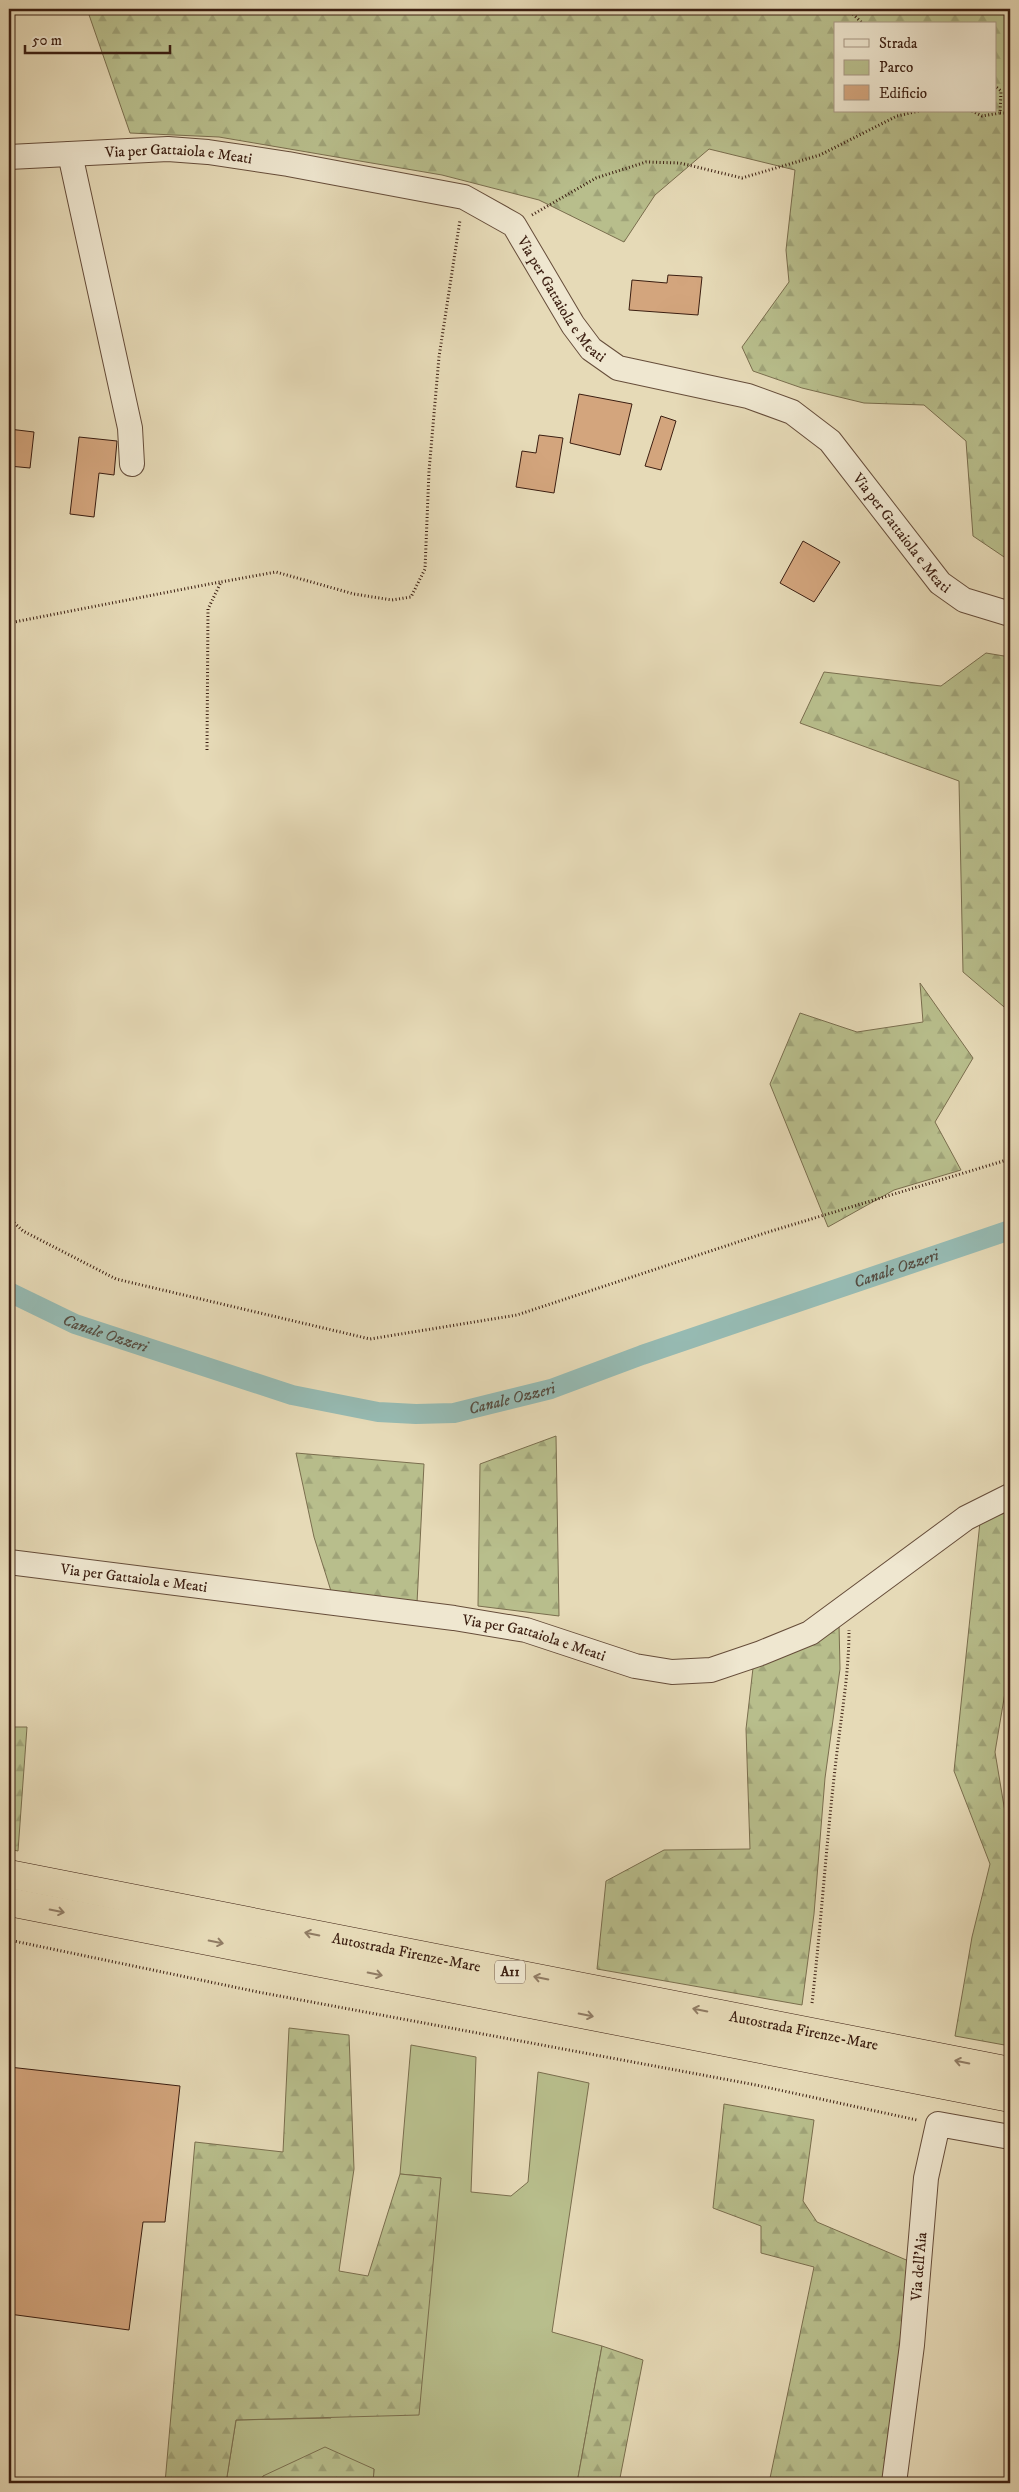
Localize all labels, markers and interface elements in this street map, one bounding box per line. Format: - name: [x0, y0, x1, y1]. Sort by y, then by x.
- scale bar: [25, 22, 170, 54]
- legend: [834, 22, 996, 112]
- text: 50 m: [32, 31, 62, 50]
- text: Strada: [879, 34, 918, 53]
- text: Parco: [879, 58, 913, 77]
- text: Edificio: [879, 84, 927, 103]
- street label: Via per Gattaiola e Meati: [104, 139, 254, 168]
- street label: Via per Gattaiola e Meati: [513, 232, 610, 366]
- street label: Via per Gattaiola e Meati: [848, 468, 955, 597]
- water label: Canale Ozzeri: [851, 1245, 942, 1292]
- water label: Canale Ozzeri: [59, 1309, 151, 1357]
- water label: Canale Ozzeri: [466, 1378, 559, 1419]
- street label: Via per Gattaiola e Meati: [59, 1559, 209, 1596]
- street label: Via per Gattaiola e Meati: [460, 1610, 608, 1665]
- one-way arrow: [48, 1907, 64, 1916]
- one-way arrow: [305, 1928, 321, 1938]
- street label: Autostrada Firenze-Mare: [330, 1928, 482, 1976]
- one-way arrow: [208, 1938, 224, 1948]
- road number: A11: [495, 1960, 525, 1984]
- one-way arrow: [367, 1969, 383, 1979]
- one-way arrow: [533, 1973, 549, 1983]
- one-way arrow: [692, 2005, 708, 2014]
- street label: Autostrada Firenze-Mare: [728, 2006, 880, 2054]
- one-way arrow: [578, 2011, 594, 2020]
- one-way arrow: [955, 2056, 971, 2066]
- street label: Via dell'Aia: [906, 2231, 931, 2302]

